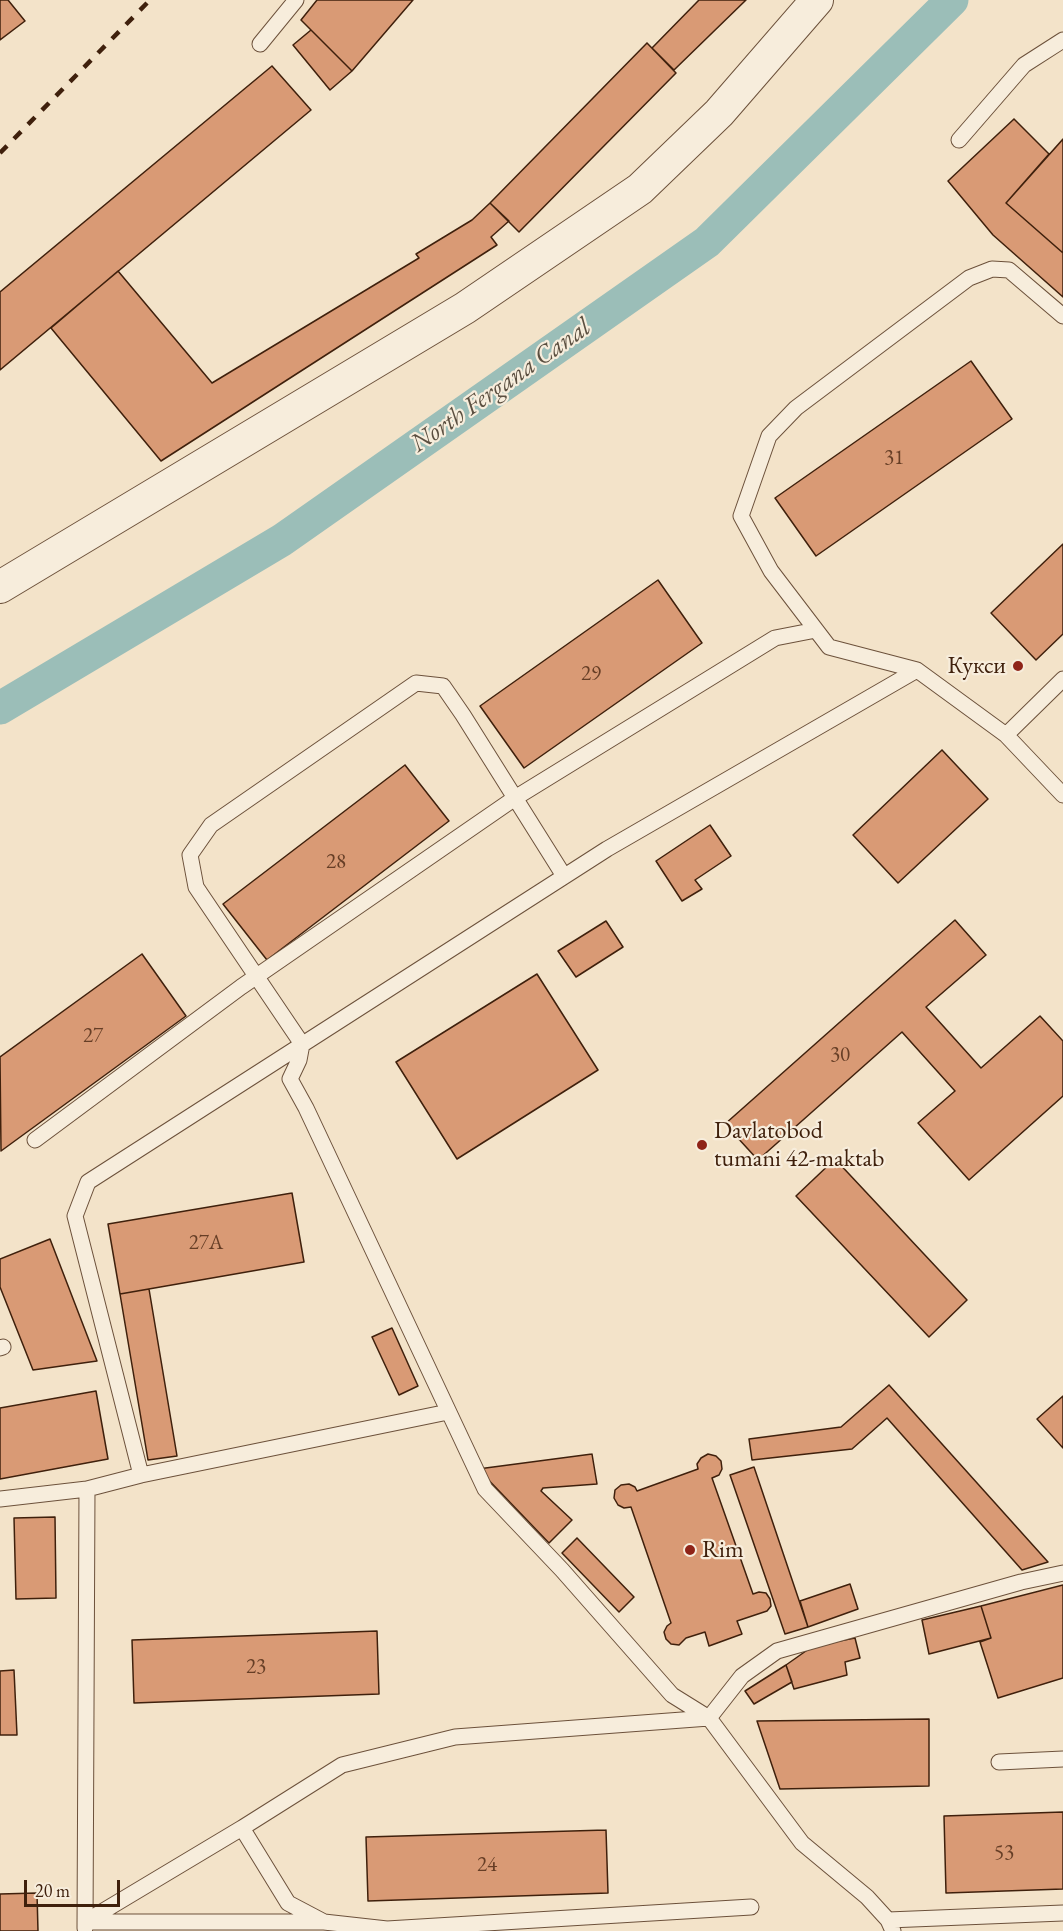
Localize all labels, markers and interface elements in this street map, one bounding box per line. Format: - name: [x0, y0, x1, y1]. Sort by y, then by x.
- water label: North Fergana Canal: [405, 312, 597, 460]
- house number: 31: [884, 445, 904, 471]
- place label: Кукси: [948, 652, 1006, 680]
- marker: Кукси: [1011, 659, 1025, 673]
- house number: 29: [581, 661, 601, 687]
- house number: 28: [326, 849, 346, 875]
- house number: 27: [83, 1023, 103, 1049]
- house number: 30: [830, 1042, 850, 1068]
- place label: Davlatobod tumani 42-maktab: [714, 1117, 884, 1173]
- marker: Davlatobod tumani 42-maktab: [695, 1138, 709, 1152]
- house number: 27A: [189, 1230, 223, 1256]
- place label: Rim: [702, 1536, 744, 1564]
- marker: Rim: [683, 1543, 697, 1557]
- house number: 23: [246, 1654, 266, 1680]
- house number: 53: [994, 1840, 1014, 1866]
- house number: 24: [477, 1852, 497, 1878]
- scale bar: [27, 1868, 123, 1906]
- text: 20 m: [35, 1879, 70, 1902]

